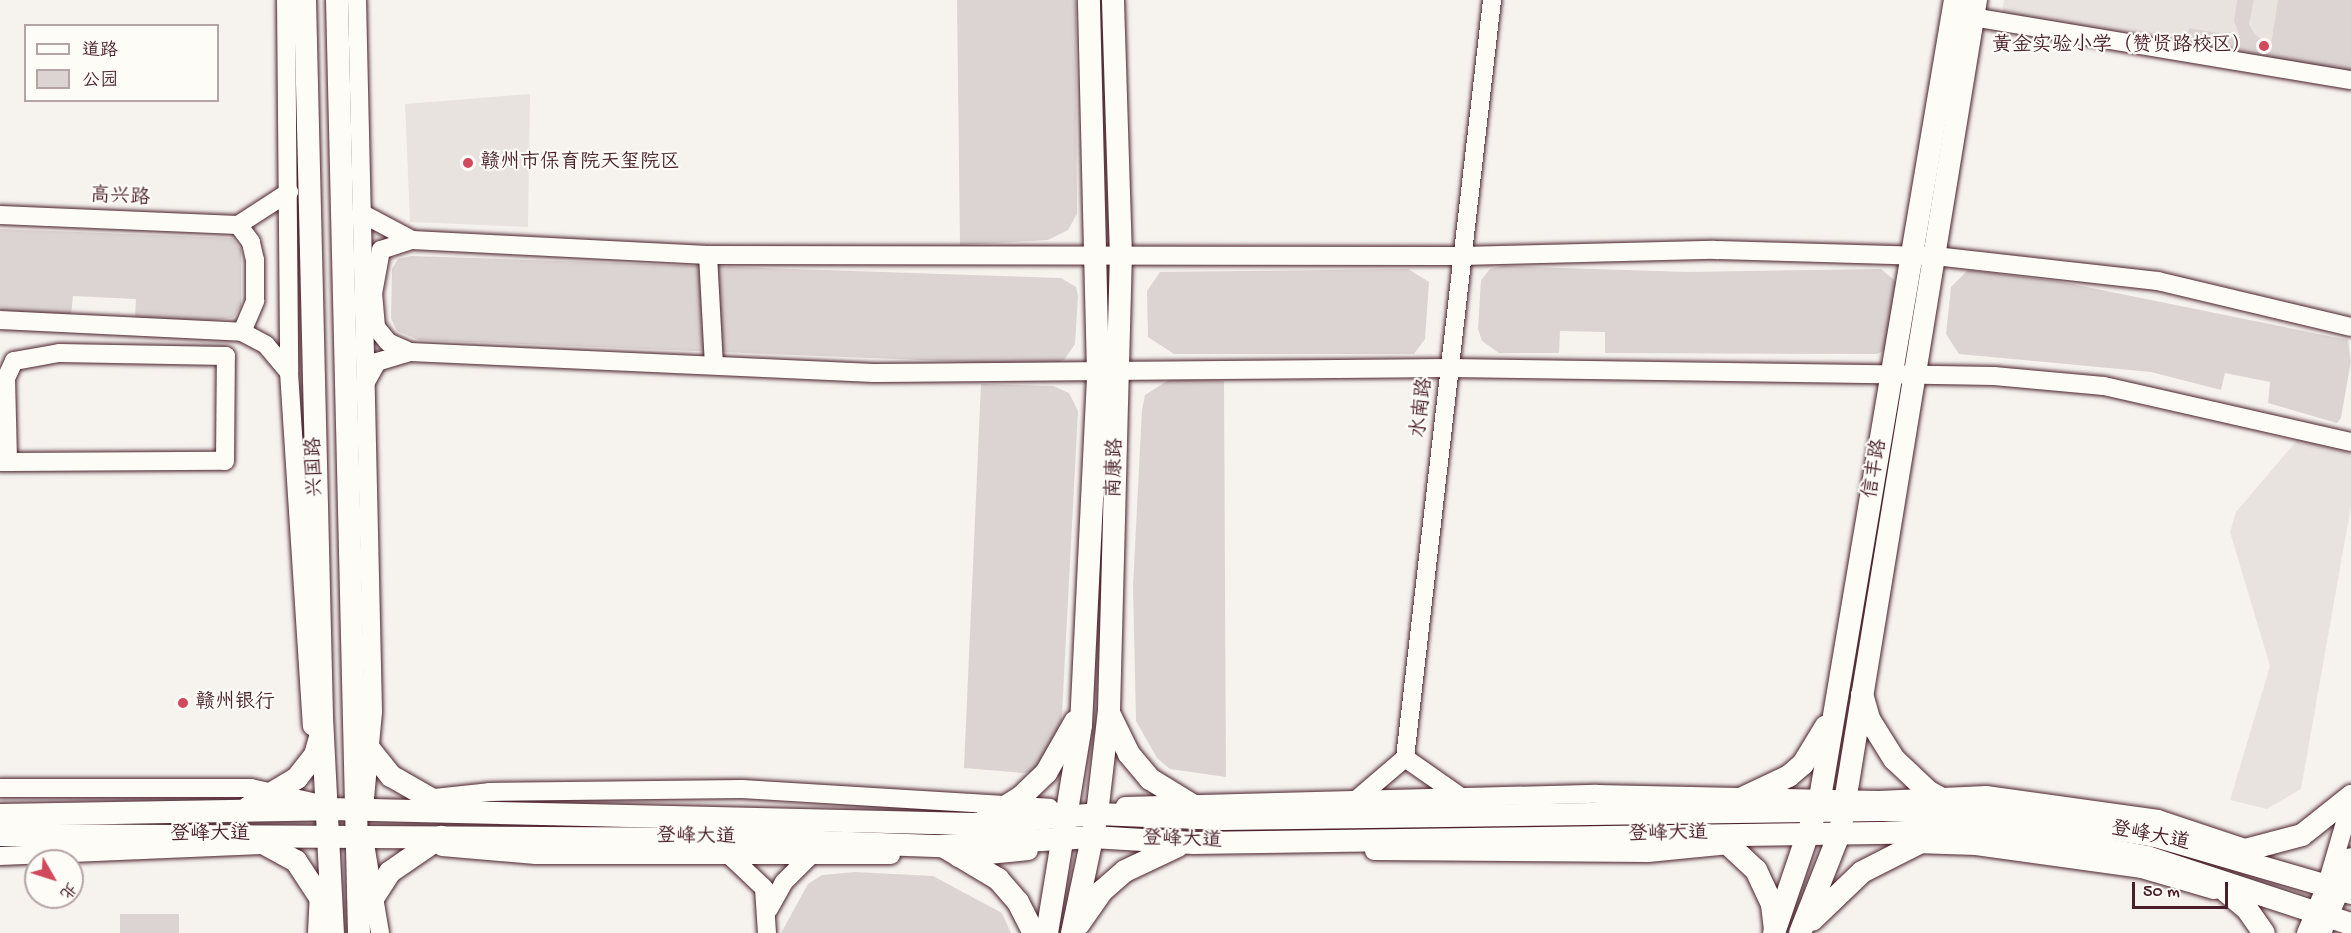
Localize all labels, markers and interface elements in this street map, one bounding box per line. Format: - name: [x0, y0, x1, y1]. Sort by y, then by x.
- legend: [24, 24, 219, 102]
- place label: 黄金实验小学（赞贤路校区）: [1992, 34, 2252, 58]
- marker: 黄金实验小学（赞贤路校区）: [2257, 39, 2271, 53]
- text: 道路: [82, 41, 118, 62]
- text: 公园: [82, 71, 118, 92]
- place label: 赣州市保育院天玺院区: [480, 151, 680, 175]
- marker: 赣州市保育院天玺院区: [461, 156, 475, 170]
- street label: 高兴路: [89, 184, 151, 212]
- street label: 水南路: [1407, 377, 1439, 439]
- street label: 兴国路: [303, 437, 329, 497]
- street label: 信丰路: [1859, 437, 1893, 501]
- street label: 南康路: [1103, 438, 1129, 498]
- place label: 赣州银行: [195, 691, 275, 715]
- marker: 赣州银行: [176, 696, 190, 710]
- street label: 登峰大道: [2108, 818, 2192, 856]
- street label: 登峰大道: [1628, 822, 1708, 848]
- street label: 登峰大道: [170, 823, 250, 847]
- street label: 登峰大道: [656, 825, 736, 851]
- street label: 登峰大道: [1142, 828, 1222, 854]
- north arrow: [24, 849, 84, 909]
- scale bar: [2135, 870, 2231, 908]
- text: 北: [54, 877, 79, 902]
- text: 50 m: [2143, 882, 2180, 903]

